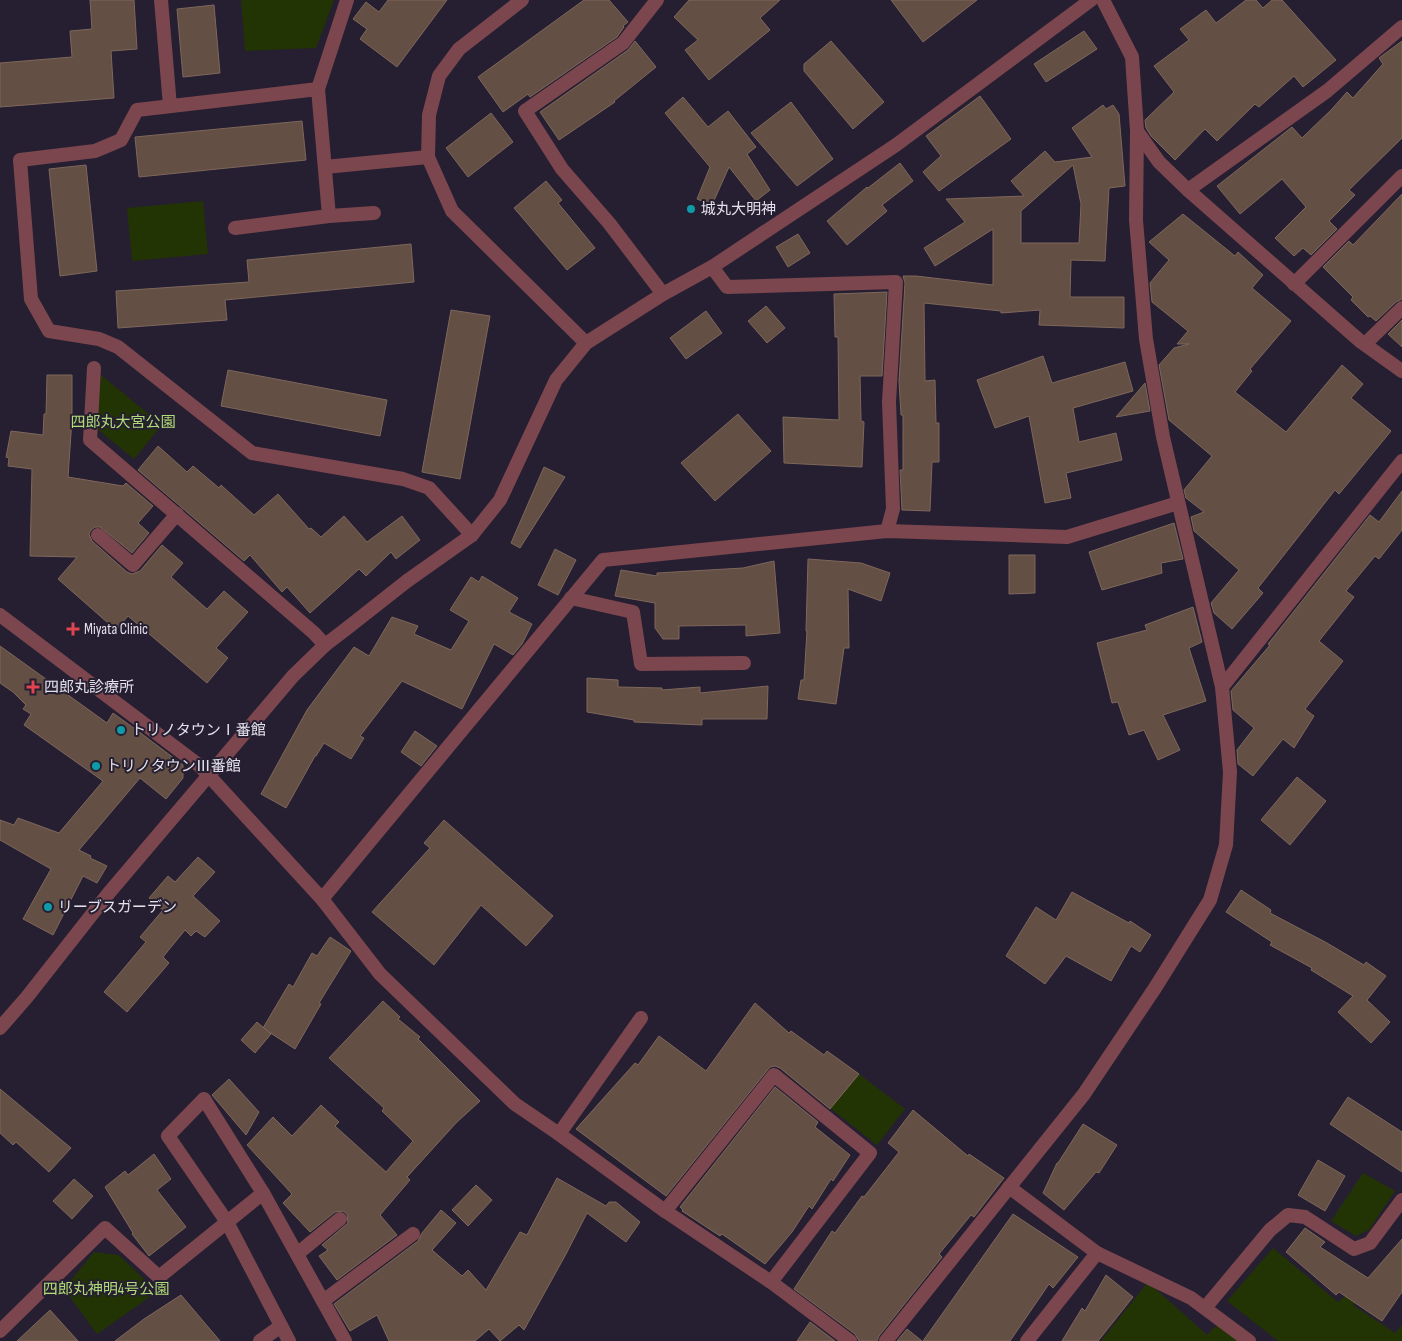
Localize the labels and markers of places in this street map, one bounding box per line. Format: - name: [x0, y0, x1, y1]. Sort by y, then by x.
- place label: 城丸大明神: [701, 200, 776, 219]
- marker: 城丸大明神: [685, 203, 697, 215]
- place label: Miyata Clinic: [84, 620, 148, 639]
- marker: Miyata Clinic: [66, 622, 80, 636]
- place label: 四郎丸診療所: [44, 678, 134, 697]
- marker: 四郎丸診療所: [26, 680, 40, 694]
- place label: トリノタウンⅠ番館: [131, 721, 266, 740]
- marker: トリノタウンⅠ番館: [115, 724, 127, 736]
- place label: トリノタウンⅢ番館: [106, 757, 241, 776]
- marker: トリノタウンⅢ番館: [90, 760, 102, 772]
- place label: リーブスガーデン: [58, 898, 177, 917]
- marker: リーブスガーデン: [42, 901, 54, 913]

